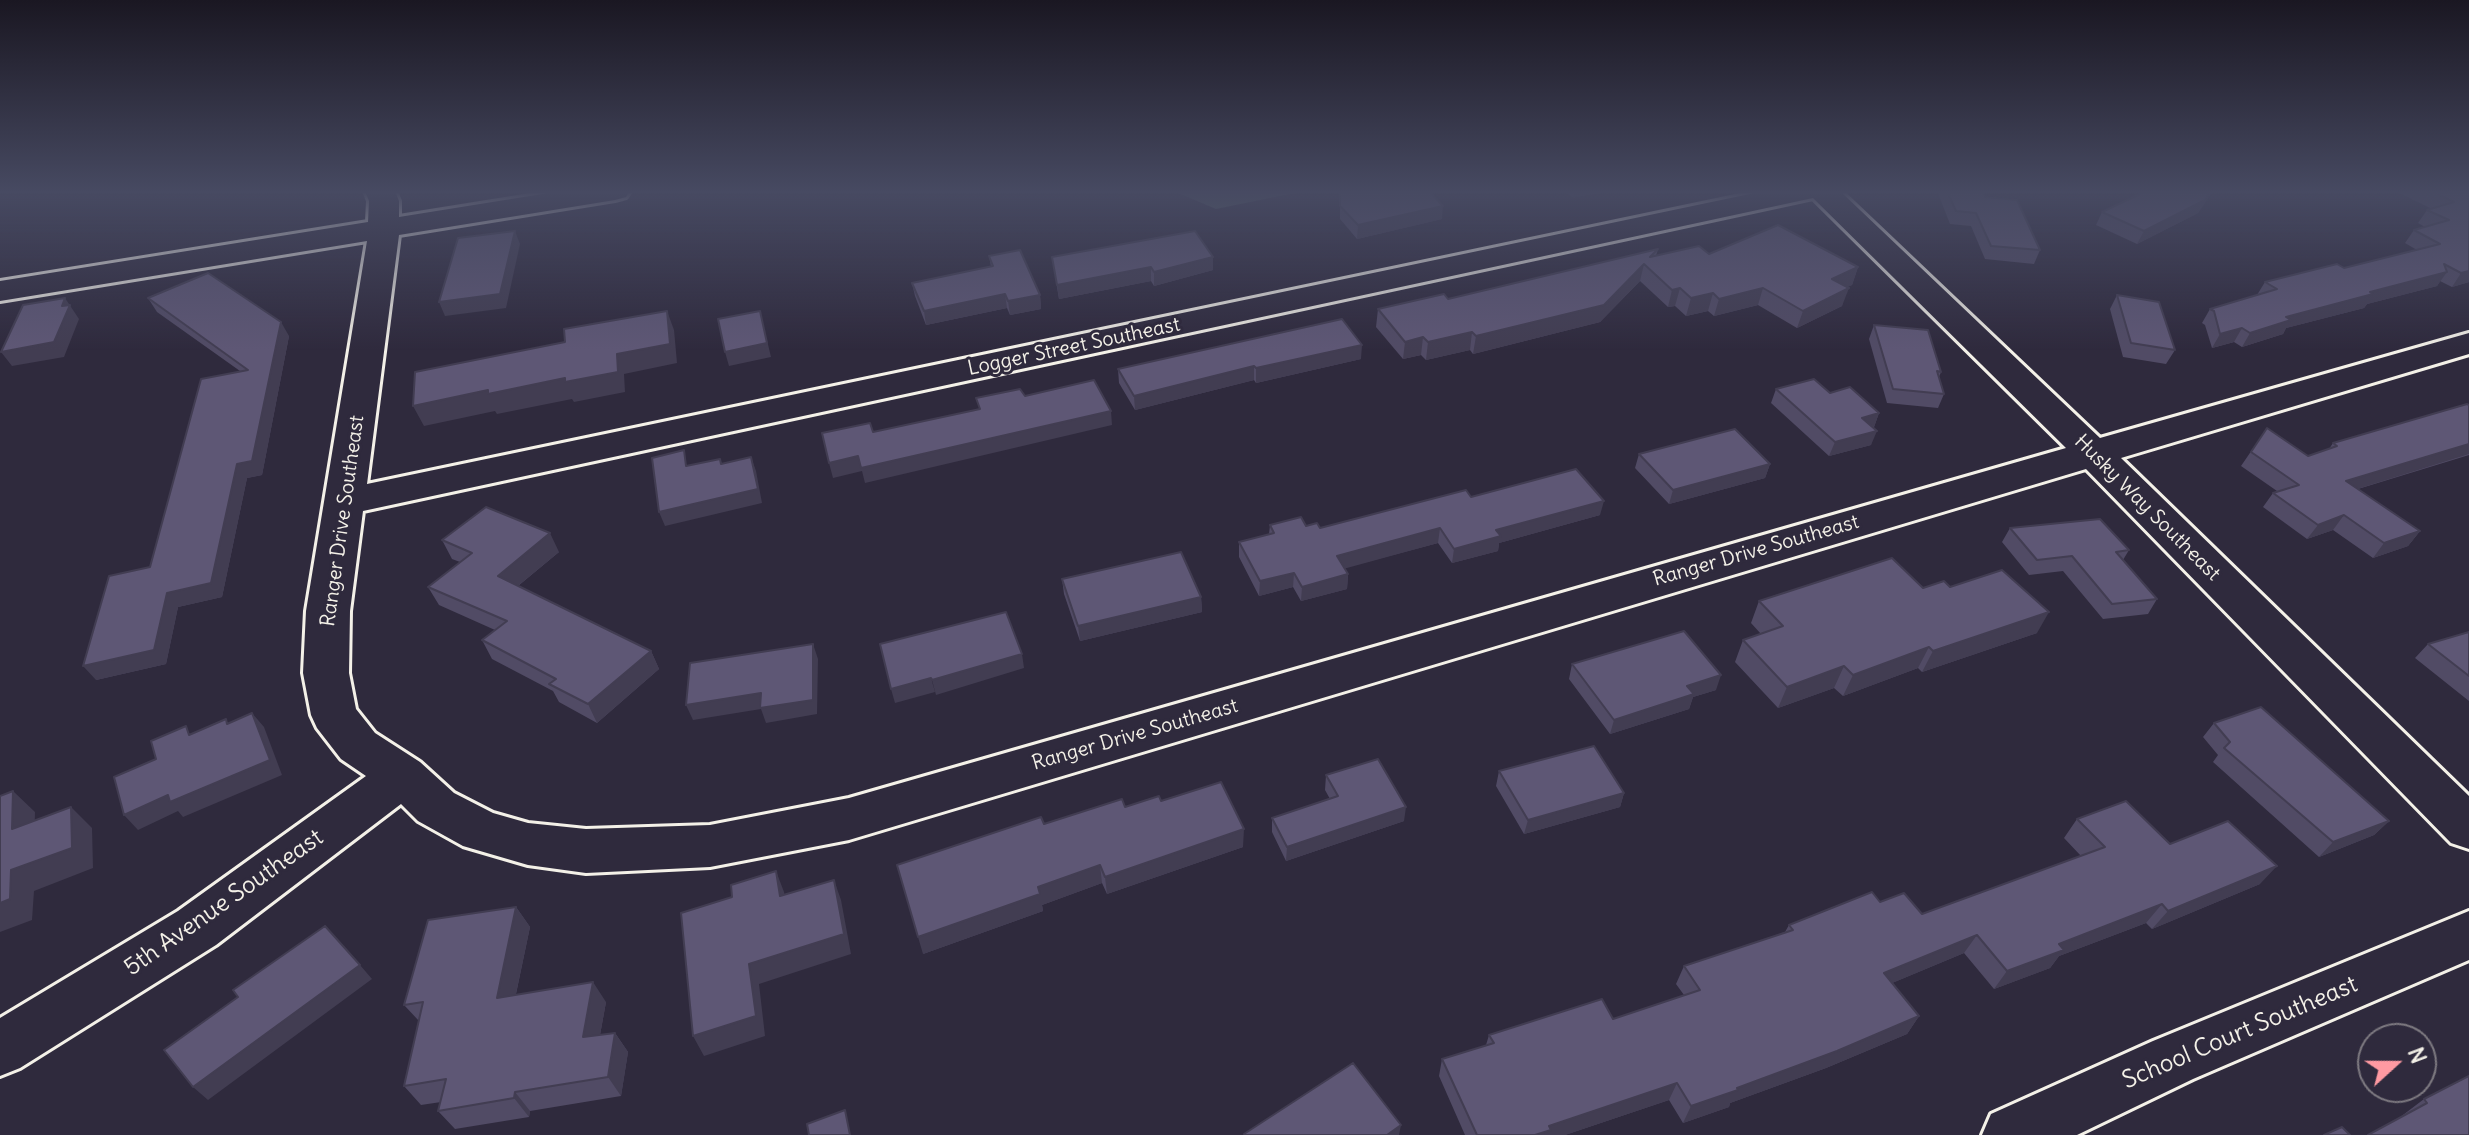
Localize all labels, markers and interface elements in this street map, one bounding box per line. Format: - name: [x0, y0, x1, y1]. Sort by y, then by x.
- street label: Logger Street Southeast: [966, 313, 1182, 381]
- street label: Ranger Drive Southeast: [316, 414, 370, 628]
- street label: Husky Way Southeast: [2069, 430, 2225, 586]
- street label: Ranger Drive Southeast: [1650, 510, 1862, 592]
- street label: Ranger Drive Southeast: [1029, 694, 1241, 776]
- street label: 5th Avenue Southeast: [119, 824, 329, 982]
- street label: School Court Southeast: [2118, 970, 2362, 1096]
- north arrow: [2357, 1023, 2437, 1103]
- text: N: [2402, 1043, 2433, 1067]

